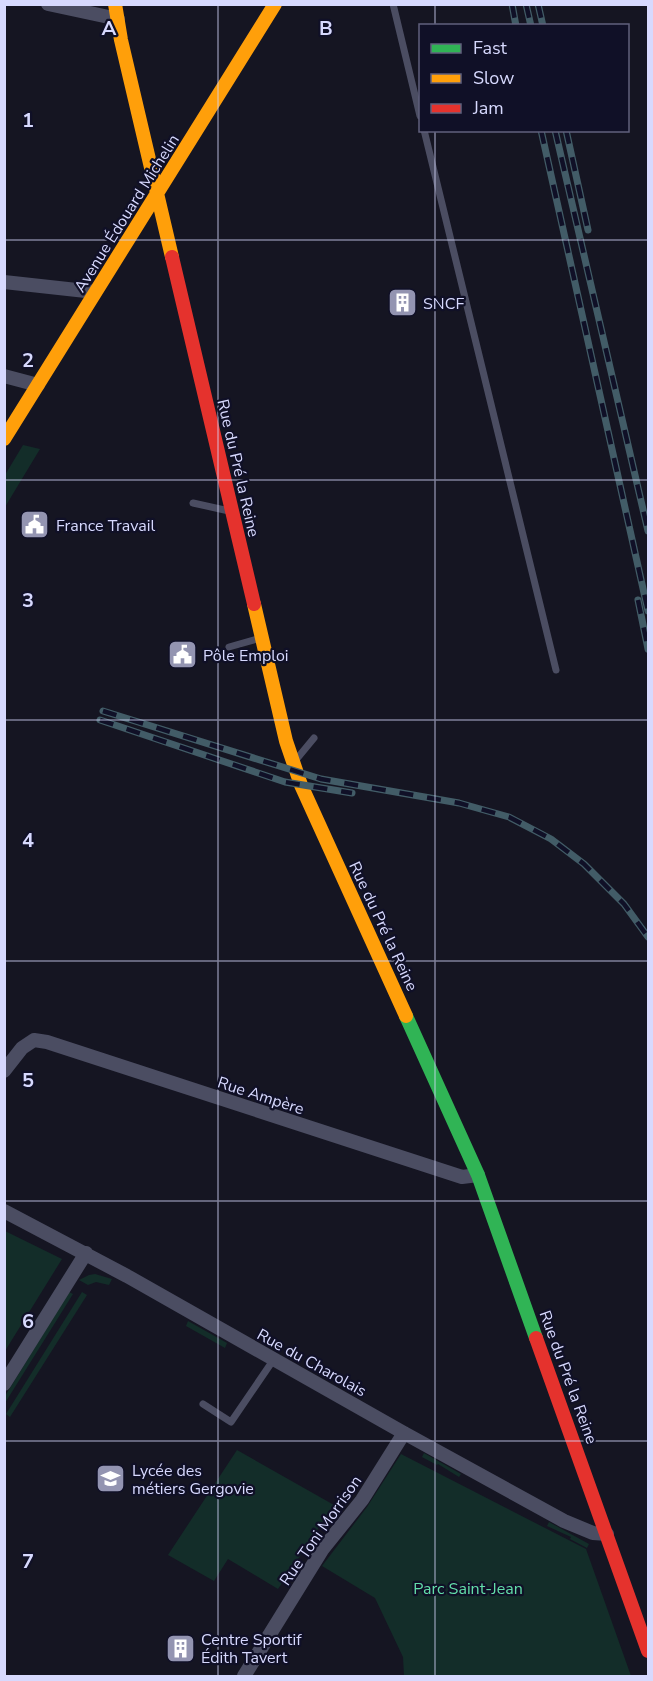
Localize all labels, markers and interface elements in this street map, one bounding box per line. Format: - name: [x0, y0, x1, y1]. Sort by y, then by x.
- text: A: [102, 15, 117, 42]
- text: B: [319, 15, 333, 42]
- legend: [419, 24, 629, 132]
- text: Fast: [473, 36, 508, 60]
- text: Slow: [473, 66, 514, 90]
- text: Jam: [472, 96, 504, 120]
- text: 1: [22, 107, 34, 134]
- street label: Avenue Édouard Michelin: [69, 130, 185, 297]
- building icon: SNCF: [386, 287, 418, 319]
- place label: SNCF: [423, 293, 464, 315]
- text: 2: [22, 347, 34, 374]
- street label: Rue du Pré la Reine: [211, 397, 265, 539]
- public building icon: France Travail: [19, 509, 51, 541]
- place label: France Travail: [56, 515, 155, 537]
- text: 3: [22, 587, 34, 614]
- public building icon: Pôle Emploi: [166, 639, 198, 671]
- place label: Pôle Emploi: [203, 645, 289, 667]
- text: 4: [22, 827, 34, 854]
- street label: Rue du Pré la Reine: [343, 858, 423, 995]
- text: 5: [22, 1067, 34, 1094]
- street label: Rue Ampère: [215, 1072, 307, 1120]
- text: 6: [22, 1308, 34, 1335]
- street label: Rue du Pré la Reine: [534, 1308, 602, 1447]
- street label: Rue du Charolais: [253, 1324, 370, 1402]
- place label: Lycée des métiers Gergovie: [132, 1460, 254, 1500]
- school or university icon: Lycée des métiers Gergovie: [95, 1463, 127, 1495]
- street label: Rue Toni Morrison: [275, 1471, 367, 1590]
- text: 7: [22, 1548, 34, 1575]
- park label: Parc Saint-Jean: [413, 1578, 523, 1600]
- place label: Centre Sportif Édith Tavert: [201, 1629, 302, 1669]
- building icon: Centre Sportif Édith Tavert: [164, 1632, 196, 1664]

